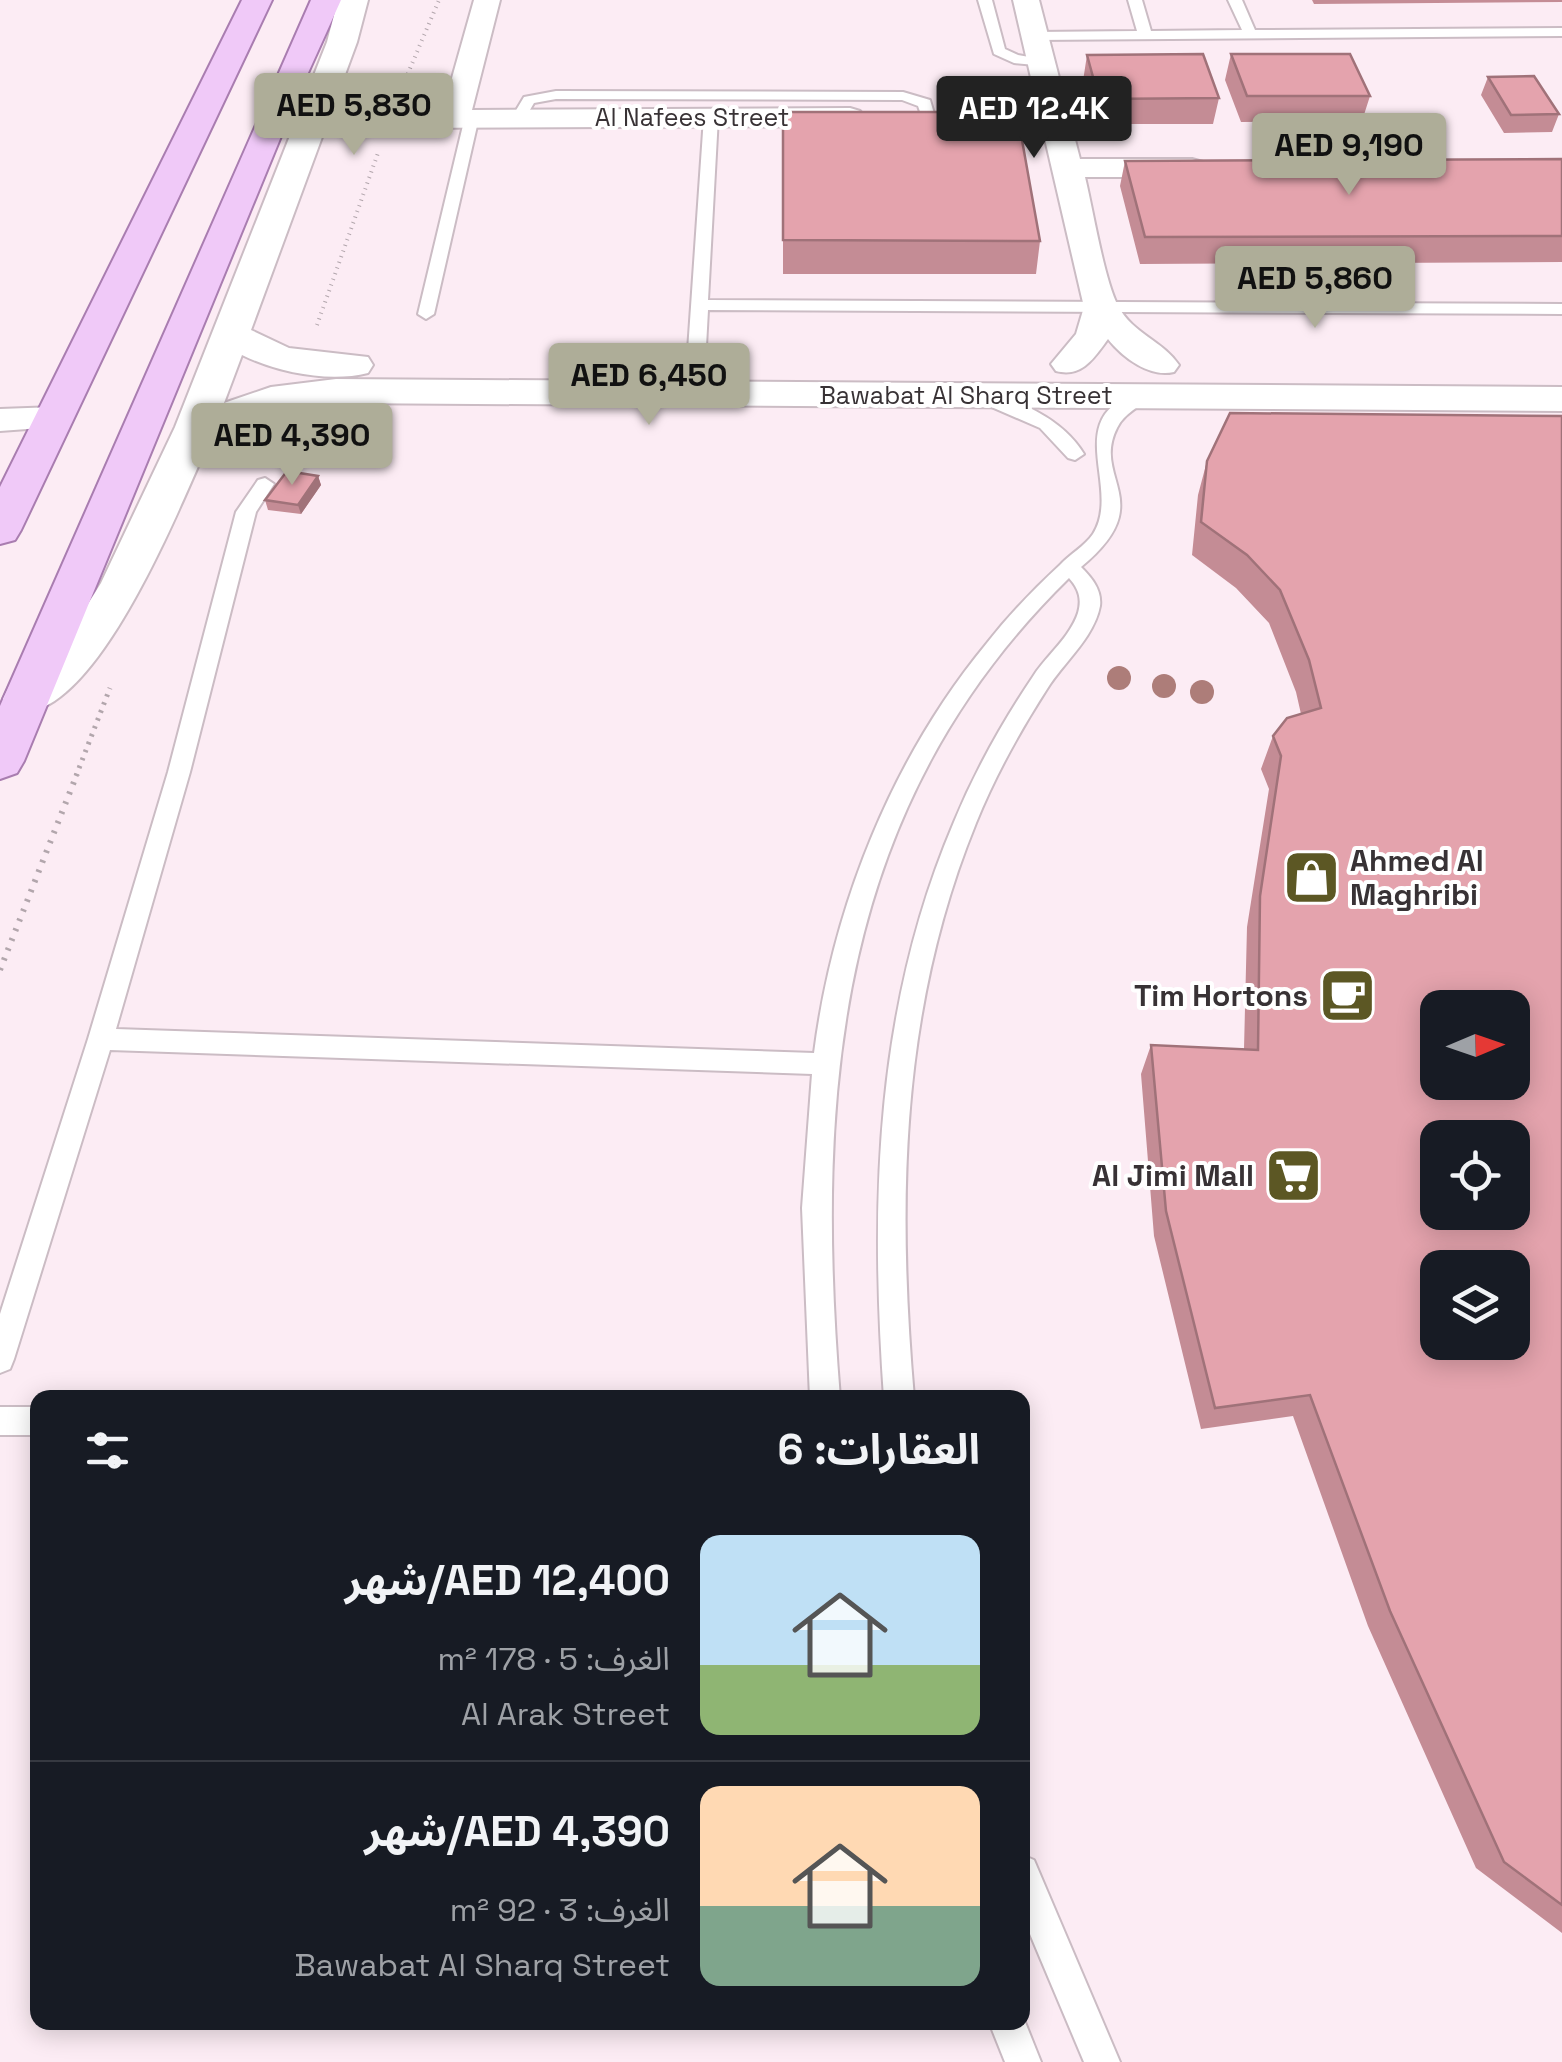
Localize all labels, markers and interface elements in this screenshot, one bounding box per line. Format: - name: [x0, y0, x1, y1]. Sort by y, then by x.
- pin: AED 5,830: [240, 73, 468, 158]
- pin: AED 12.4K: [920, 76, 1148, 161]
- text: AED 5,830: [276, 85, 432, 125]
- text: AED 12.4K: [959, 88, 1109, 128]
- street label: Al Nafees Street: [595, 101, 789, 133]
- pin: AED 9,190: [1235, 113, 1463, 198]
- text: AED 9,190: [1274, 125, 1424, 165]
- pin: AED 5,860: [1201, 246, 1429, 331]
- text: AED 5,860: [1237, 258, 1393, 298]
- pin: AED 6,450: [535, 343, 763, 428]
- text: AED 6,450: [571, 355, 727, 395]
- street label: Bawabat Al Sharq Street: [819, 379, 1113, 411]
- pin: AED 4,390: [178, 403, 406, 488]
- text: AED 4,390: [213, 415, 371, 455]
- place label: Ahmed Al Maghribi: [1350, 841, 1484, 914]
- shop icon: Ahmed Al Maghribi: [1281, 847, 1341, 907]
- cafe icon: Tim Hortons: [1317, 965, 1377, 1025]
- place label: Tim Hortons: [1134, 976, 1308, 1015]
- north arrow: [1420, 990, 1530, 1100]
- map controls: [1420, 990, 1530, 1360]
- button: locate: [1420, 1120, 1530, 1230]
- supermarket icon: Al Jimi Mall: [1263, 1145, 1323, 1205]
- place label: Al Jimi Mall: [1092, 1156, 1254, 1195]
- button: layers: [1420, 1250, 1530, 1360]
- icon: filters: [80, 1423, 135, 1478]
- text: العقارات: 6: [778, 1423, 980, 1476]
- text: AED 12,400/شهر: [345, 1554, 670, 1607]
- icon: home: [780, 1575, 900, 1695]
- text: الغرف: 5 · 178 m²: [438, 1639, 670, 1679]
- text: Al Arak Street: [461, 1694, 670, 1734]
- text: AED 4,390/شهر: [365, 1805, 670, 1858]
- icon: home: [780, 1826, 900, 1946]
- text: الغرف: 3 · 92 m²: [450, 1890, 670, 1930]
- text: Bawabat Al Sharq Street: [295, 1945, 670, 1985]

